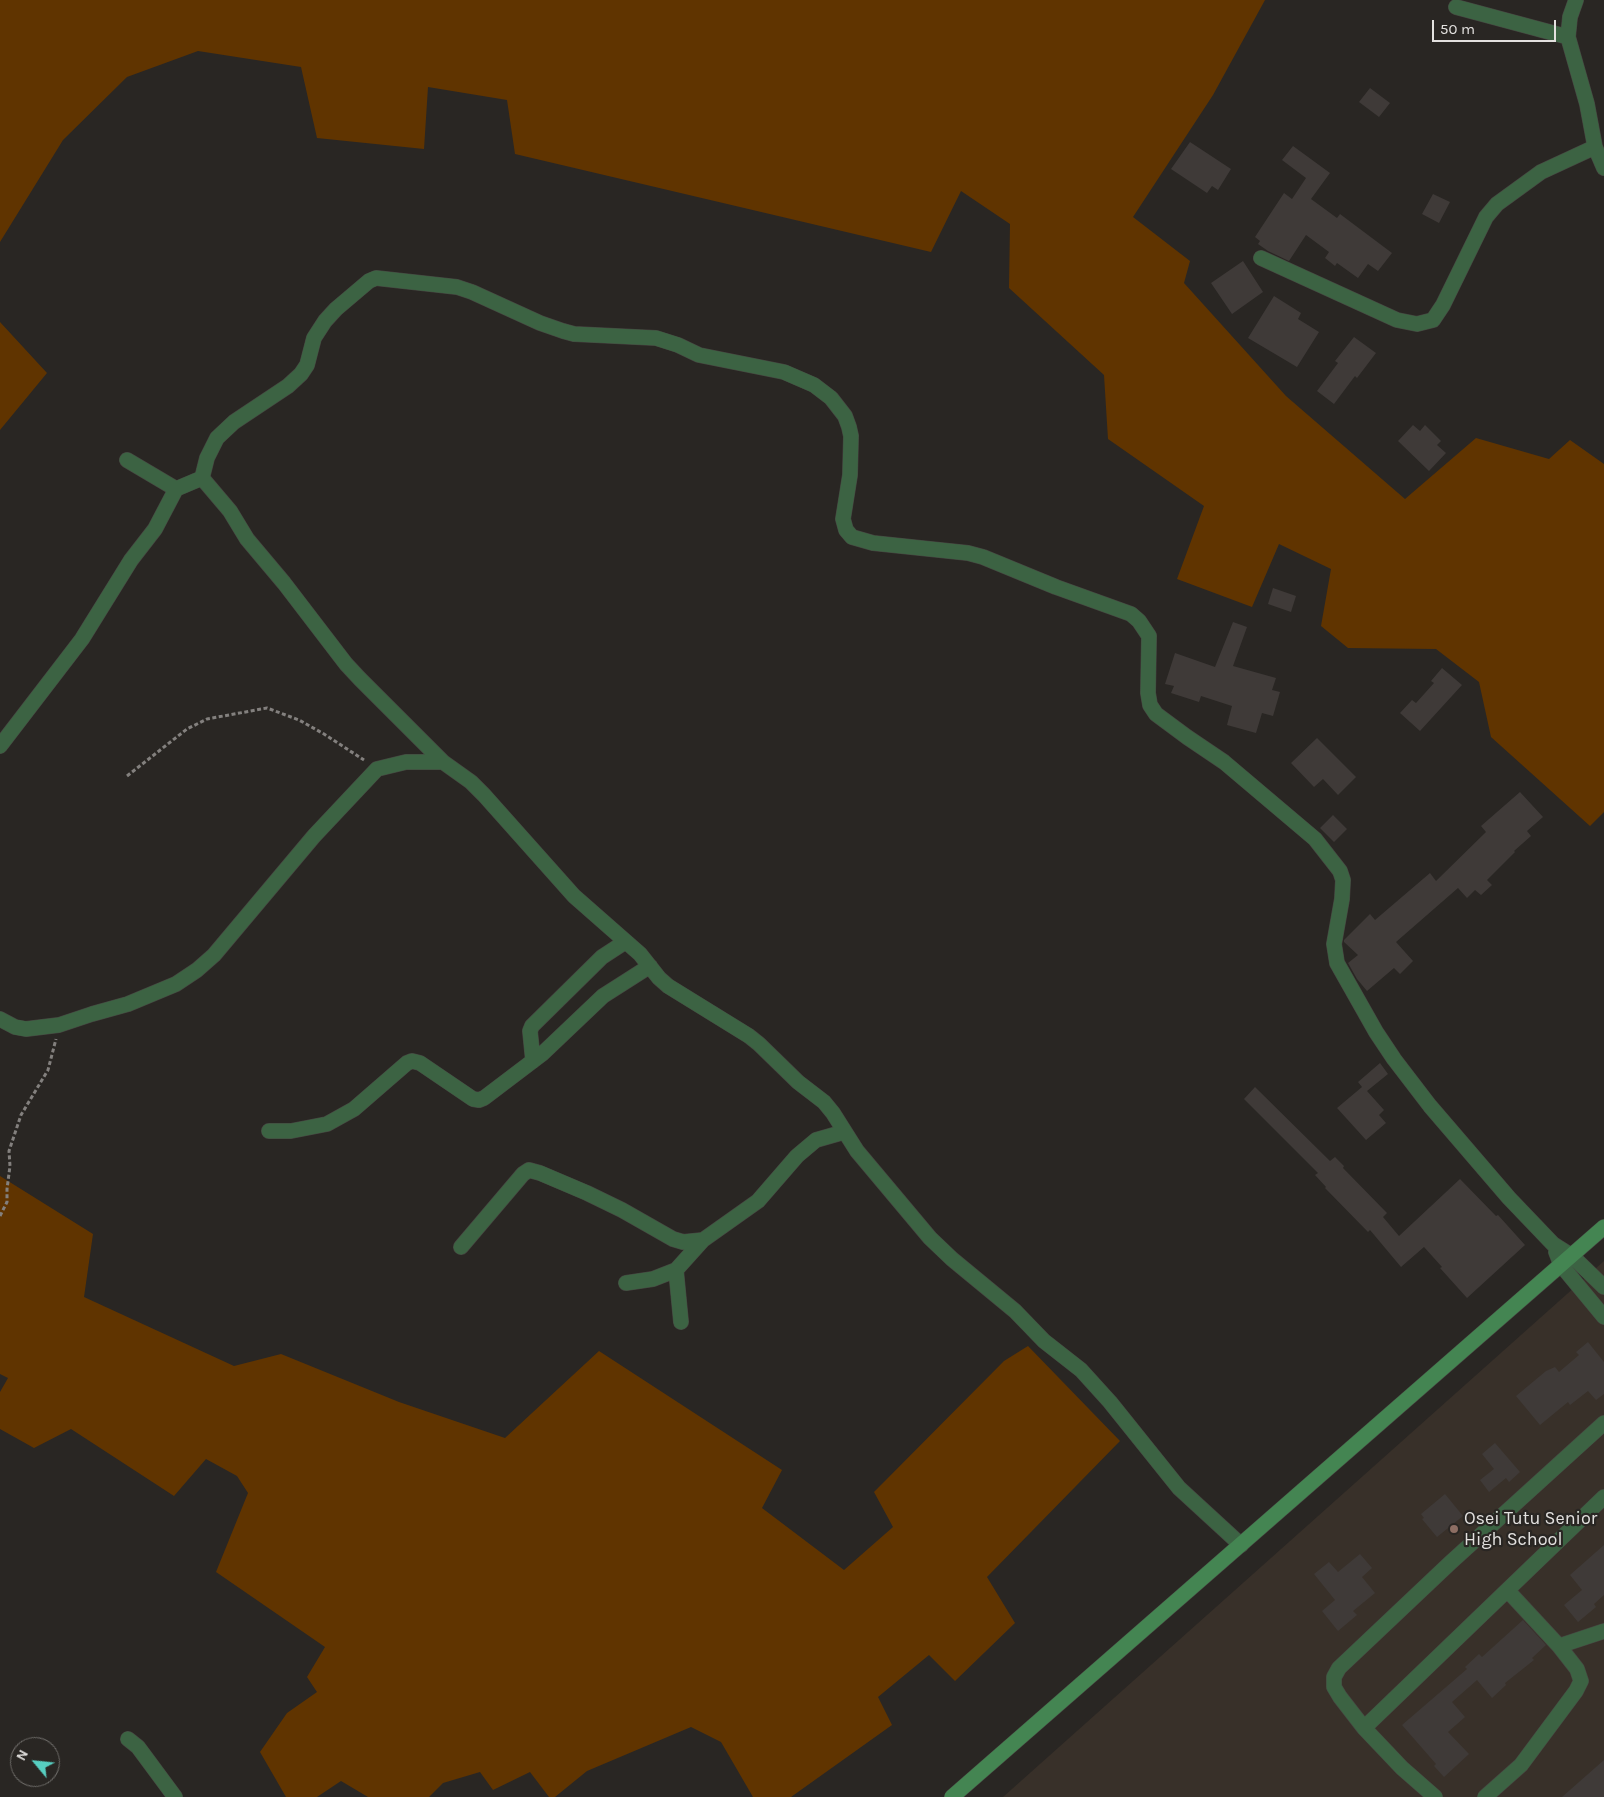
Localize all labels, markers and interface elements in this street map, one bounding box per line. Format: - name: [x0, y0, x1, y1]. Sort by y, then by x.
- scale bar: [1434, 10, 1558, 42]
- text: 50 m: [1440, 20, 1475, 38]
- place label: Osei Tutu Senior High School: [1464, 1508, 1597, 1550]
- marker: Osei Tutu Senior High School: [1448, 1523, 1460, 1535]
- north arrow: [10, 1737, 60, 1787]
- text: N: [12, 1747, 32, 1764]

